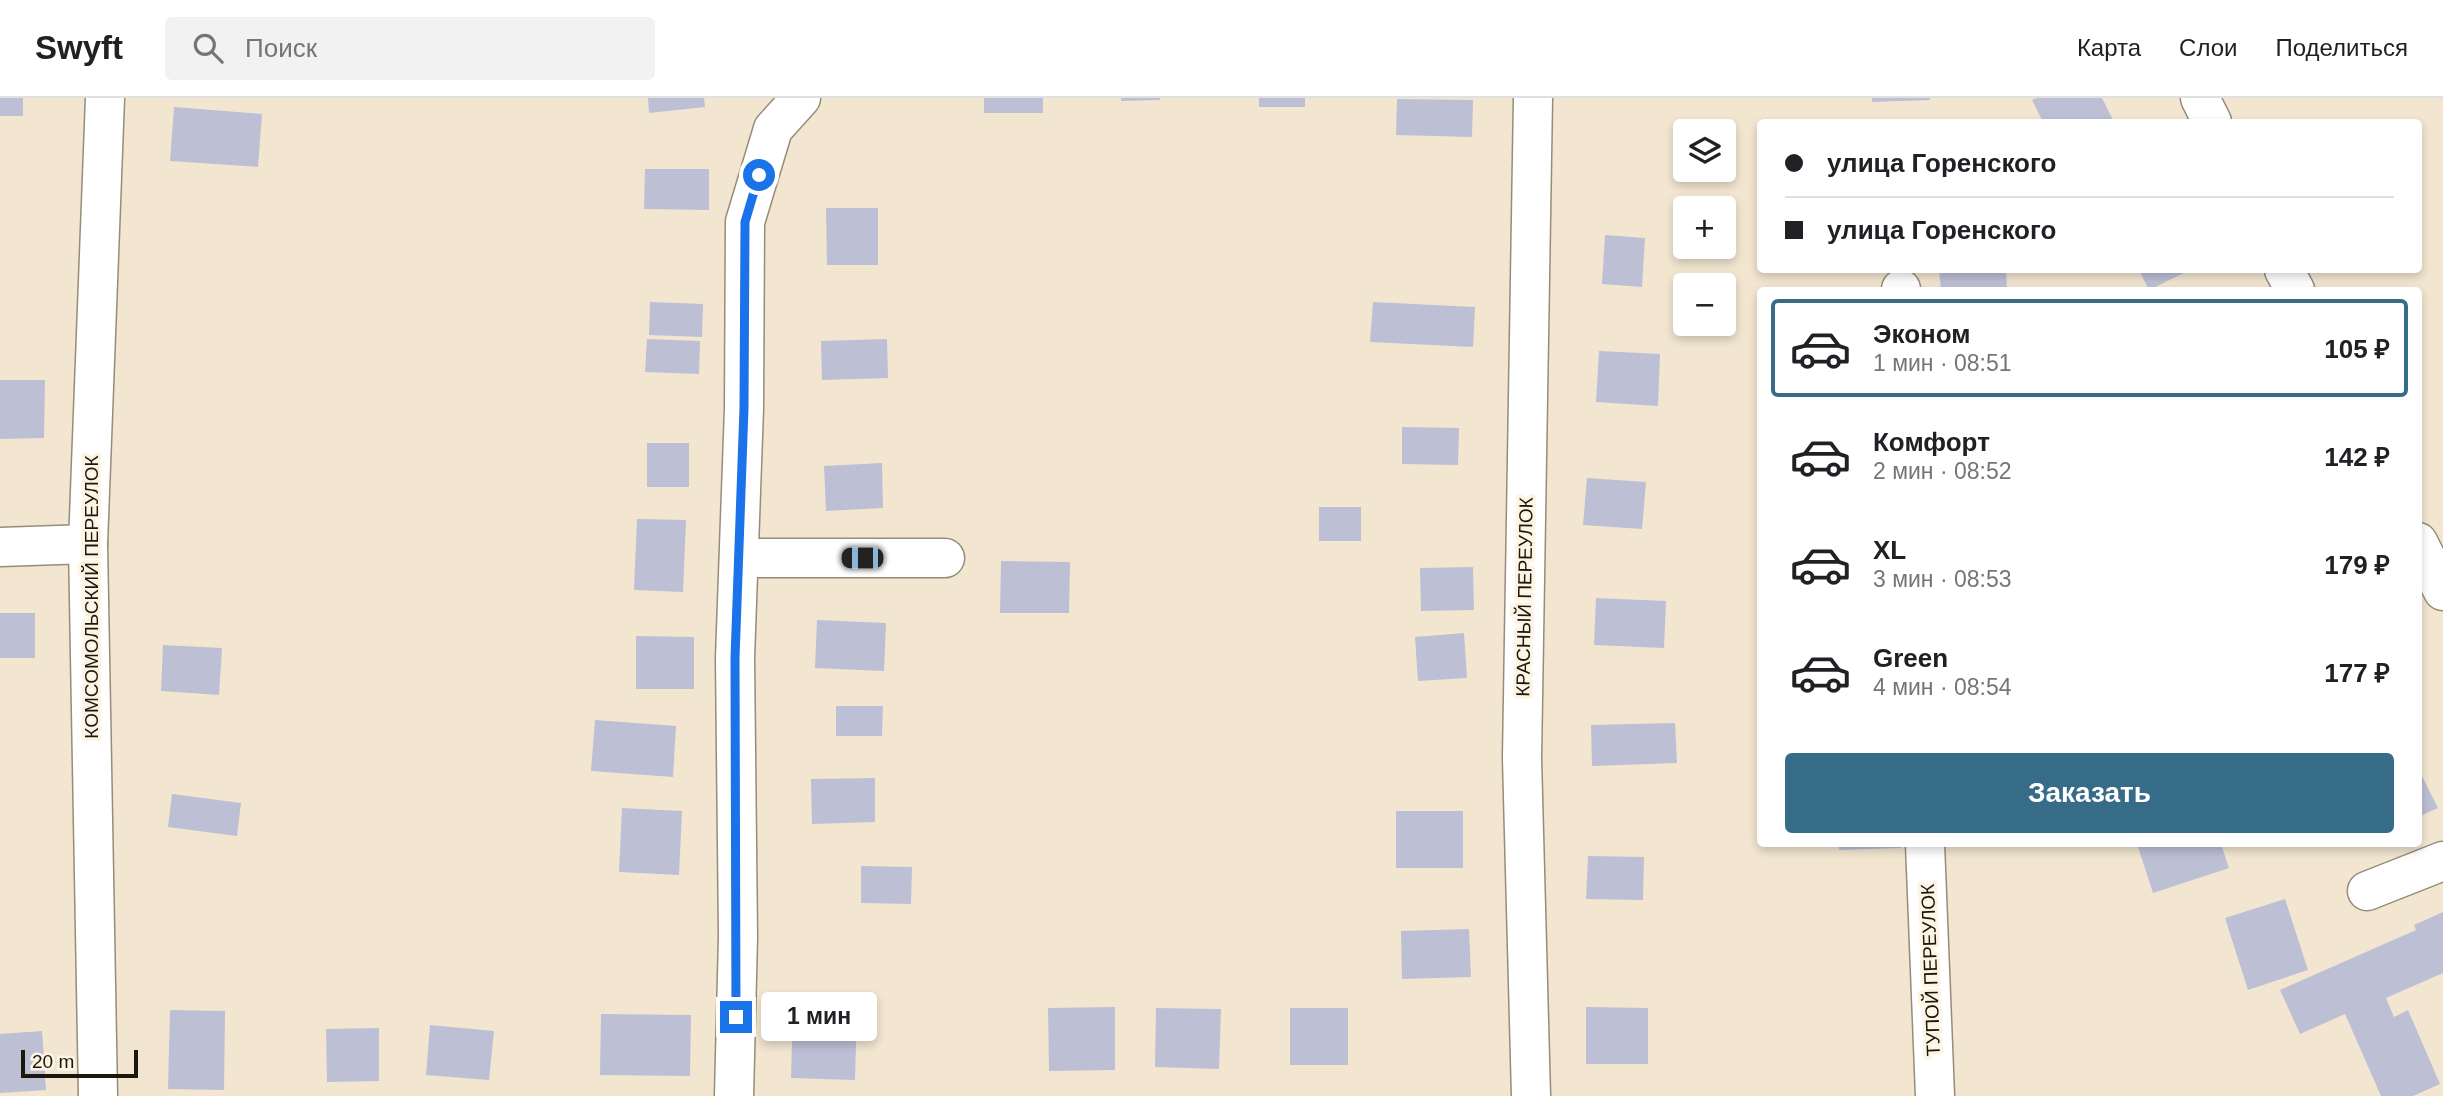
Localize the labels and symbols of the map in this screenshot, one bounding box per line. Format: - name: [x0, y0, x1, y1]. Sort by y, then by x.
- route start: [743, 159, 775, 191]
- street label: КОМСОМОЛЬСКИЙ ПЕРЕУЛОК: [81, 455, 102, 739]
- street label: КРАСНЫЙ ПЕРЕУЛОК: [1512, 497, 1537, 697]
- car: [842, 548, 884, 569]
- street label: ТУПОЙ ПЕРЕУЛОК: [1917, 883, 1944, 1057]
- callout: 1 мин: [760, 992, 876, 1042]
- route end: [720, 1001, 752, 1033]
- scale bar: [21, 1047, 138, 1079]

